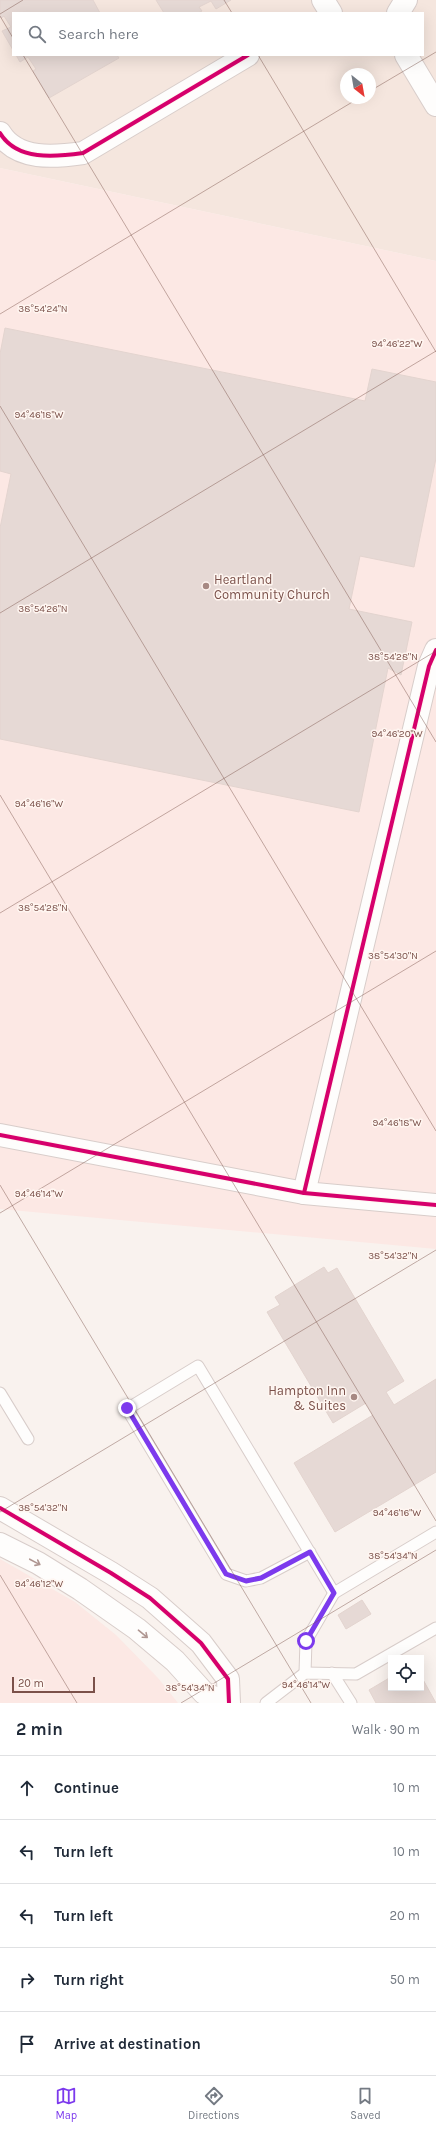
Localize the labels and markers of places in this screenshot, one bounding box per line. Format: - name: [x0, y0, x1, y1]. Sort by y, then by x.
- place label: Heartland Community Church: [214, 572, 330, 602]
- marker: Heartland Community Church: [201, 581, 211, 591]
- place label: Hampton Inn & Suites: [268, 1383, 346, 1413]
- marker: Hampton Inn & Suites: [349, 1392, 359, 1402]

